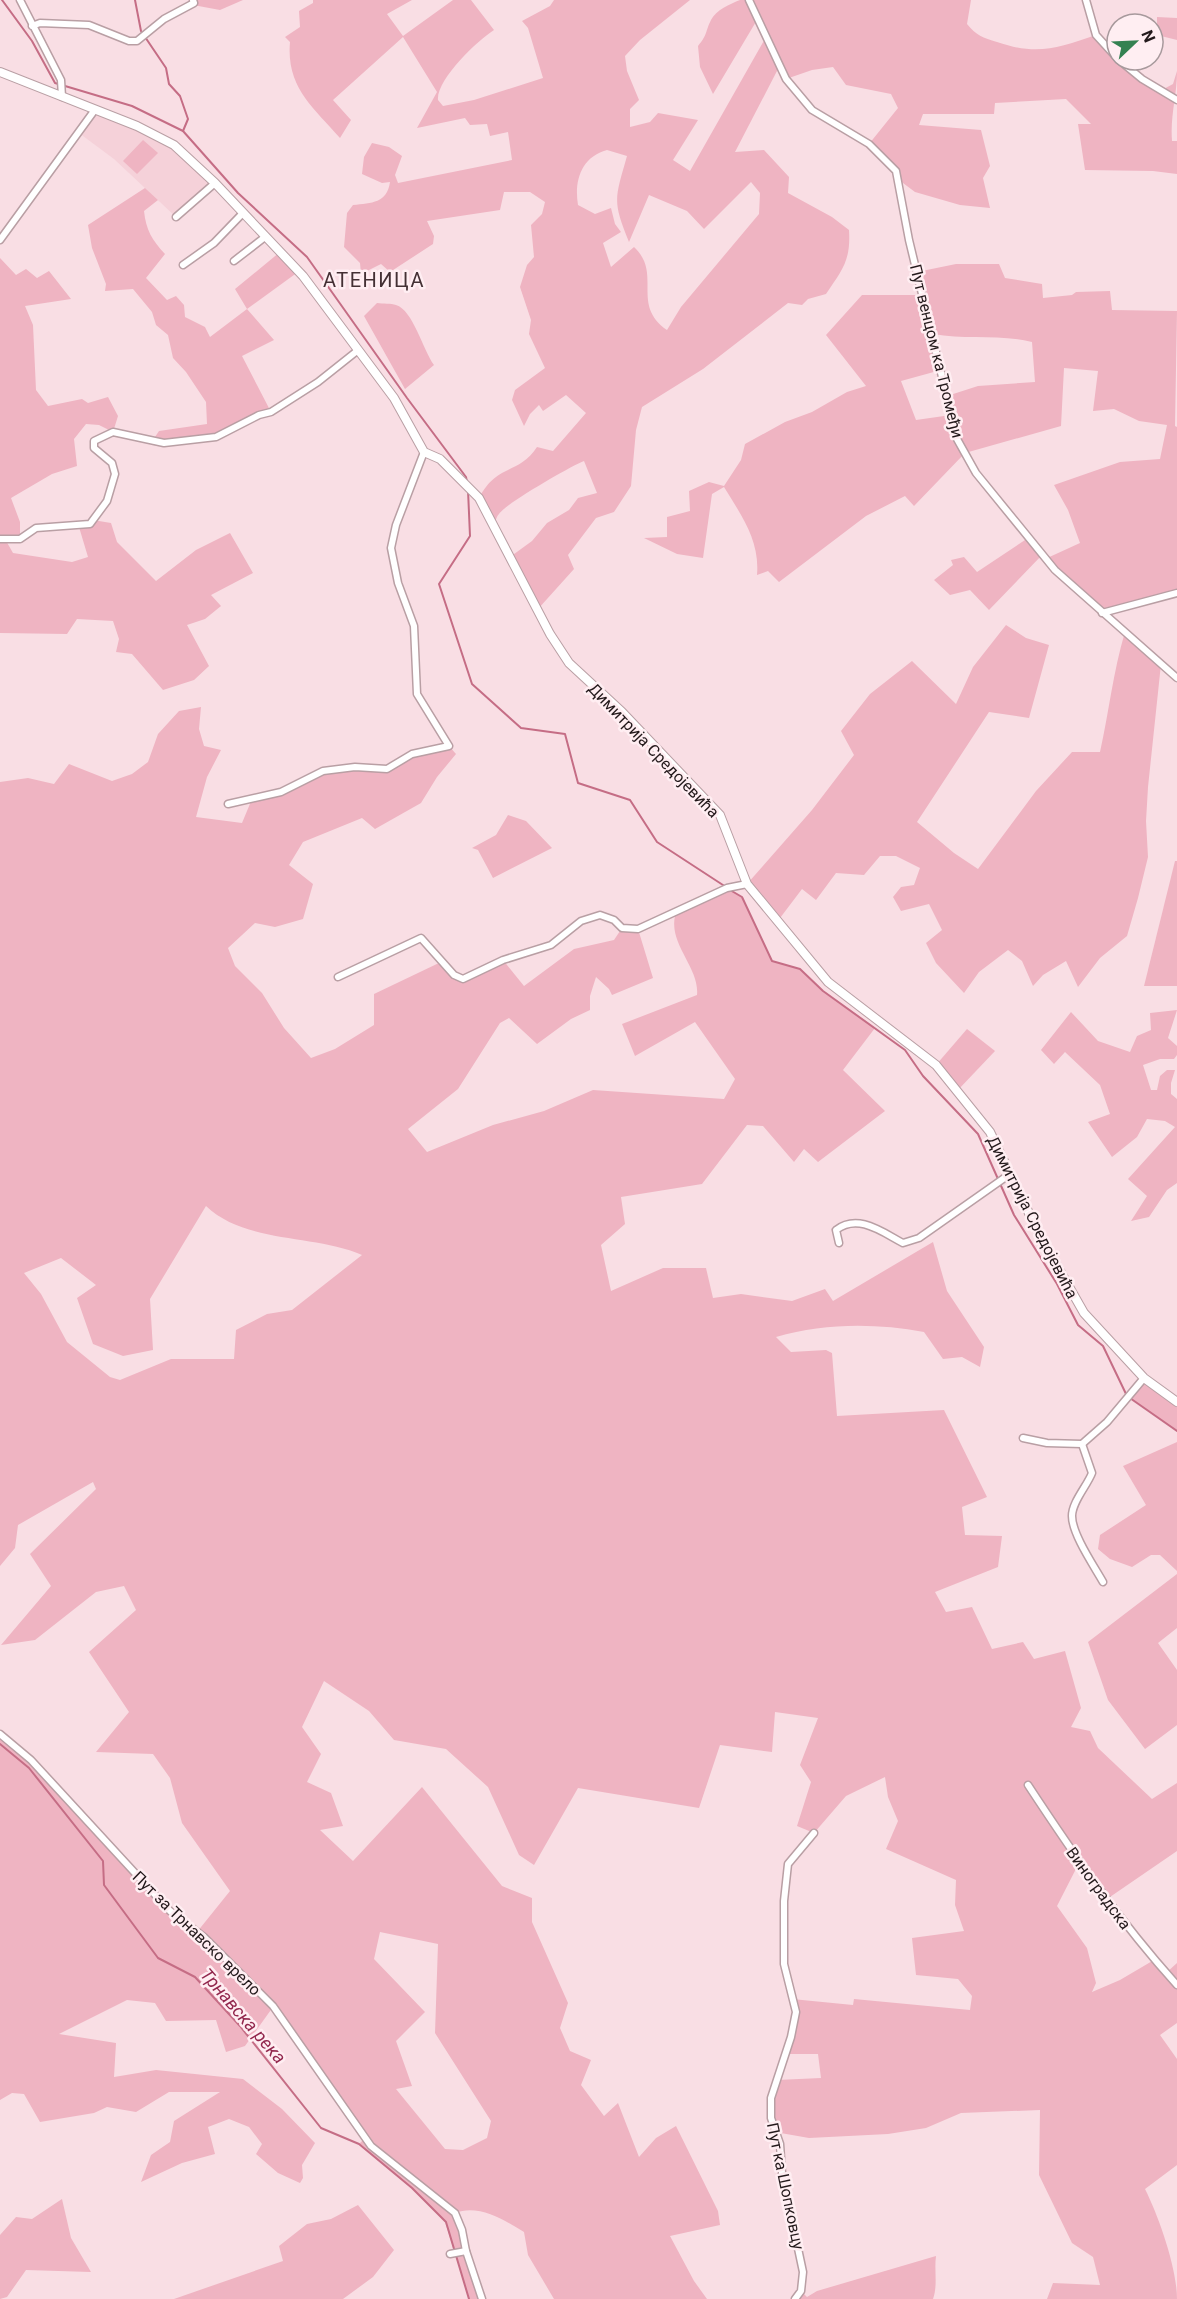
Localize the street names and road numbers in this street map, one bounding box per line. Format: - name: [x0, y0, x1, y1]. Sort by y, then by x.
- street label: Пут венцом ка Тромеђи: [906, 262, 967, 440]
- street label: Димитрија Средојевића: [584, 679, 723, 822]
- street label: Димитрија Средојевића: [983, 1133, 1082, 1302]
- street label: Виноградска: [1062, 1843, 1135, 1933]
- street label: Пут за Трнавско врело: [129, 1867, 265, 2000]
- street label: Пут ка Шопковцу: [763, 2121, 808, 2252]

